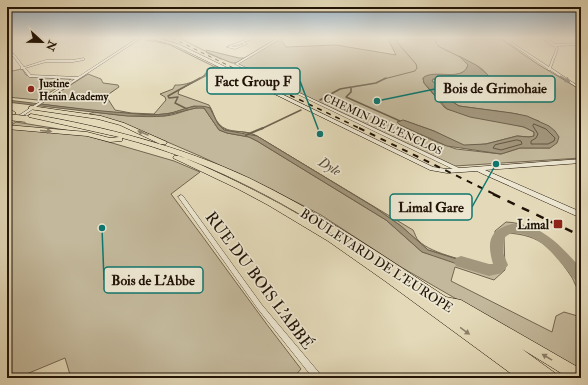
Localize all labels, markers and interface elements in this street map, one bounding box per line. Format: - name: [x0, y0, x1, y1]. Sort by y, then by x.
- north arrow: [22, 22, 62, 62]
- text: N: [43, 38, 59, 54]
- callout: Fact Group F: [207, 68, 300, 94]
- text: Fact Group F: [214, 73, 292, 91]
- one-way arrow: [559, 75, 571, 82]
- callout: Bois de Grimohaie: [435, 76, 555, 102]
- place label: Justine Henin Academy: [38, 77, 109, 104]
- text: Bois de Grimohaie: [443, 80, 547, 97]
- marker: Justine Henin Academy: [26, 84, 36, 94]
- street label: CHEMIN DE L'ENCLOS: [321, 91, 444, 158]
- one-way arrow: [40, 127, 52, 134]
- one-way arrow: [137, 130, 149, 136]
- water label: Dyle: [315, 153, 344, 180]
- callout: Limal Gare: [390, 194, 472, 220]
- text: Limal Gare: [398, 199, 464, 216]
- street label: BOULEVARD DE L'EUROPE: [297, 205, 456, 316]
- street label: RUE DU BOIS L'ABBÉ: [201, 207, 318, 353]
- place label: Limal: [517, 217, 550, 233]
- marker: Limal: [552, 218, 564, 230]
- callout: Bois de L'Abbe: [104, 267, 203, 293]
- text: Bois de L'Abbe: [111, 272, 195, 289]
- one-way arrow: [460, 327, 470, 335]
- one-way arrow: [541, 354, 553, 361]

